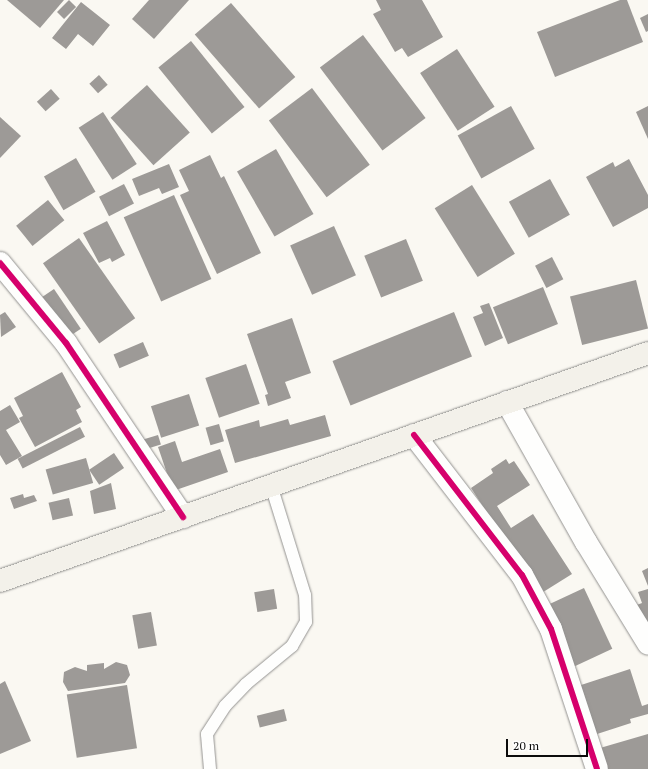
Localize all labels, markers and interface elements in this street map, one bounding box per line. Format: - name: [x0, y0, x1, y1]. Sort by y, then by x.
- scale bar: [508, 731, 590, 757]
- text: 20 m: [513, 738, 539, 753]

